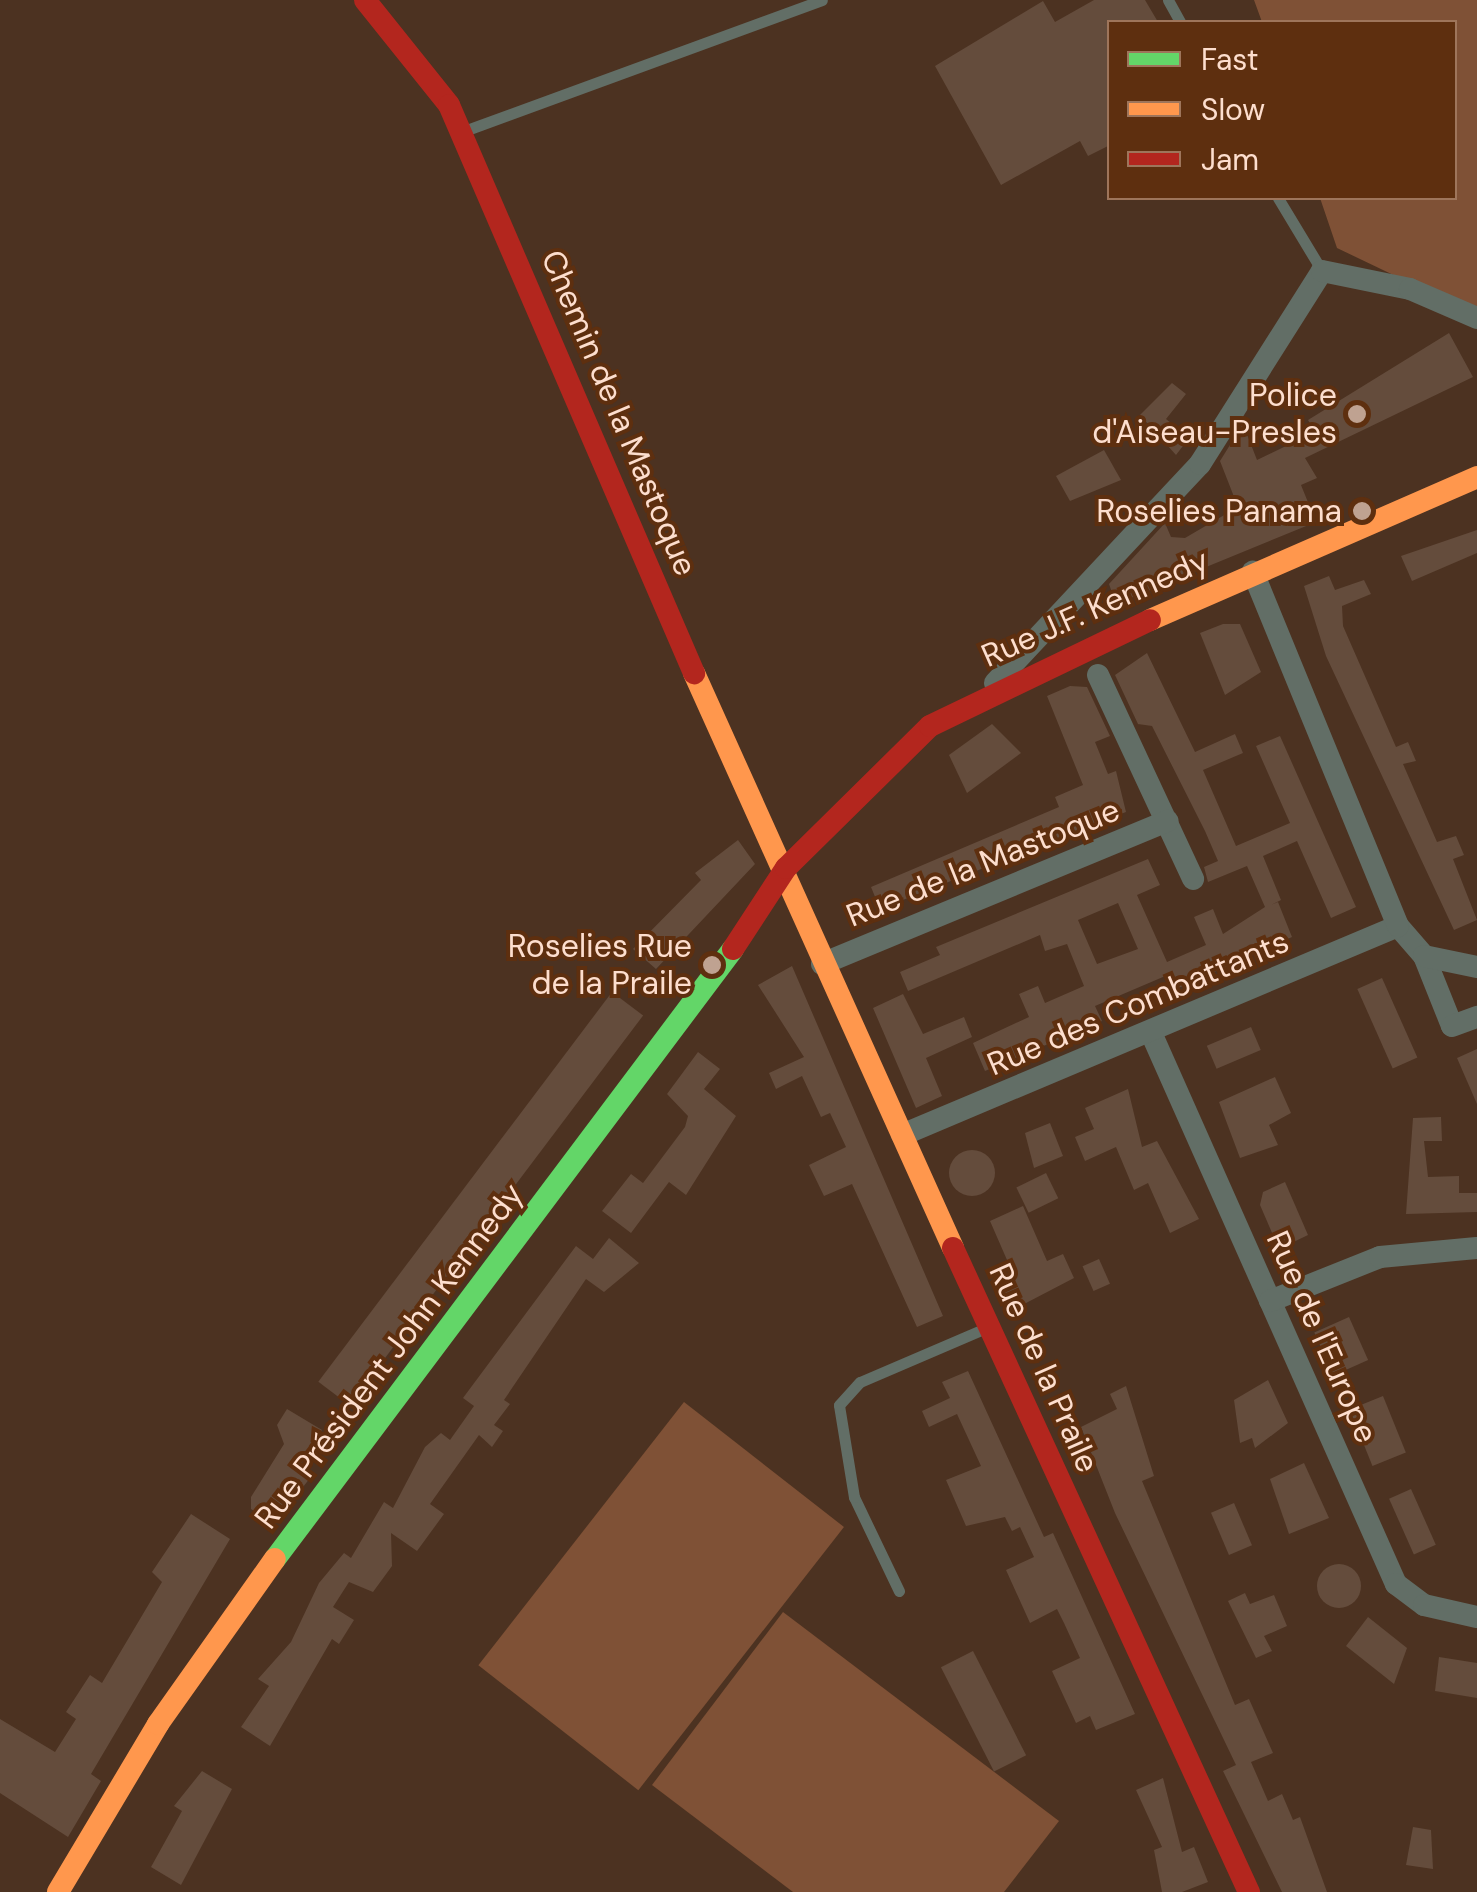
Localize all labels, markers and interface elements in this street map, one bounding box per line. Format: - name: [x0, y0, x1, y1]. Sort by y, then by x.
- legend: [1107, 20, 1457, 200]
- text: Fast: [1201, 40, 1259, 79]
- text: Slow: [1201, 90, 1265, 129]
- text: Jam: [1201, 140, 1259, 179]
- street label: Chemin de la Mastoque: [533, 245, 705, 581]
- place label: Police d'Aiseau-Presles: [1092, 377, 1337, 452]
- marker: Police d'Aiseau-Presles: [1346, 403, 1368, 425]
- place label: Roselies Panama: [1096, 492, 1342, 530]
- marker: Roselies Panama: [1351, 500, 1373, 522]
- street label: Rue J.F. Kennedy: [976, 541, 1214, 675]
- street label: Rue de la Mastoque: [841, 791, 1125, 935]
- street label: Rue des Combattants: [981, 922, 1295, 1084]
- place label: Roselies Rue de la Praile: [508, 928, 692, 1003]
- marker: Roselies Rue de la Praile: [701, 954, 723, 976]
- street label: Rue Président John Kennedy: [247, 1176, 531, 1536]
- street label: Rue de l'Europe: [1258, 1225, 1386, 1449]
- street label: Rue de la Praile: [981, 1258, 1107, 1478]

